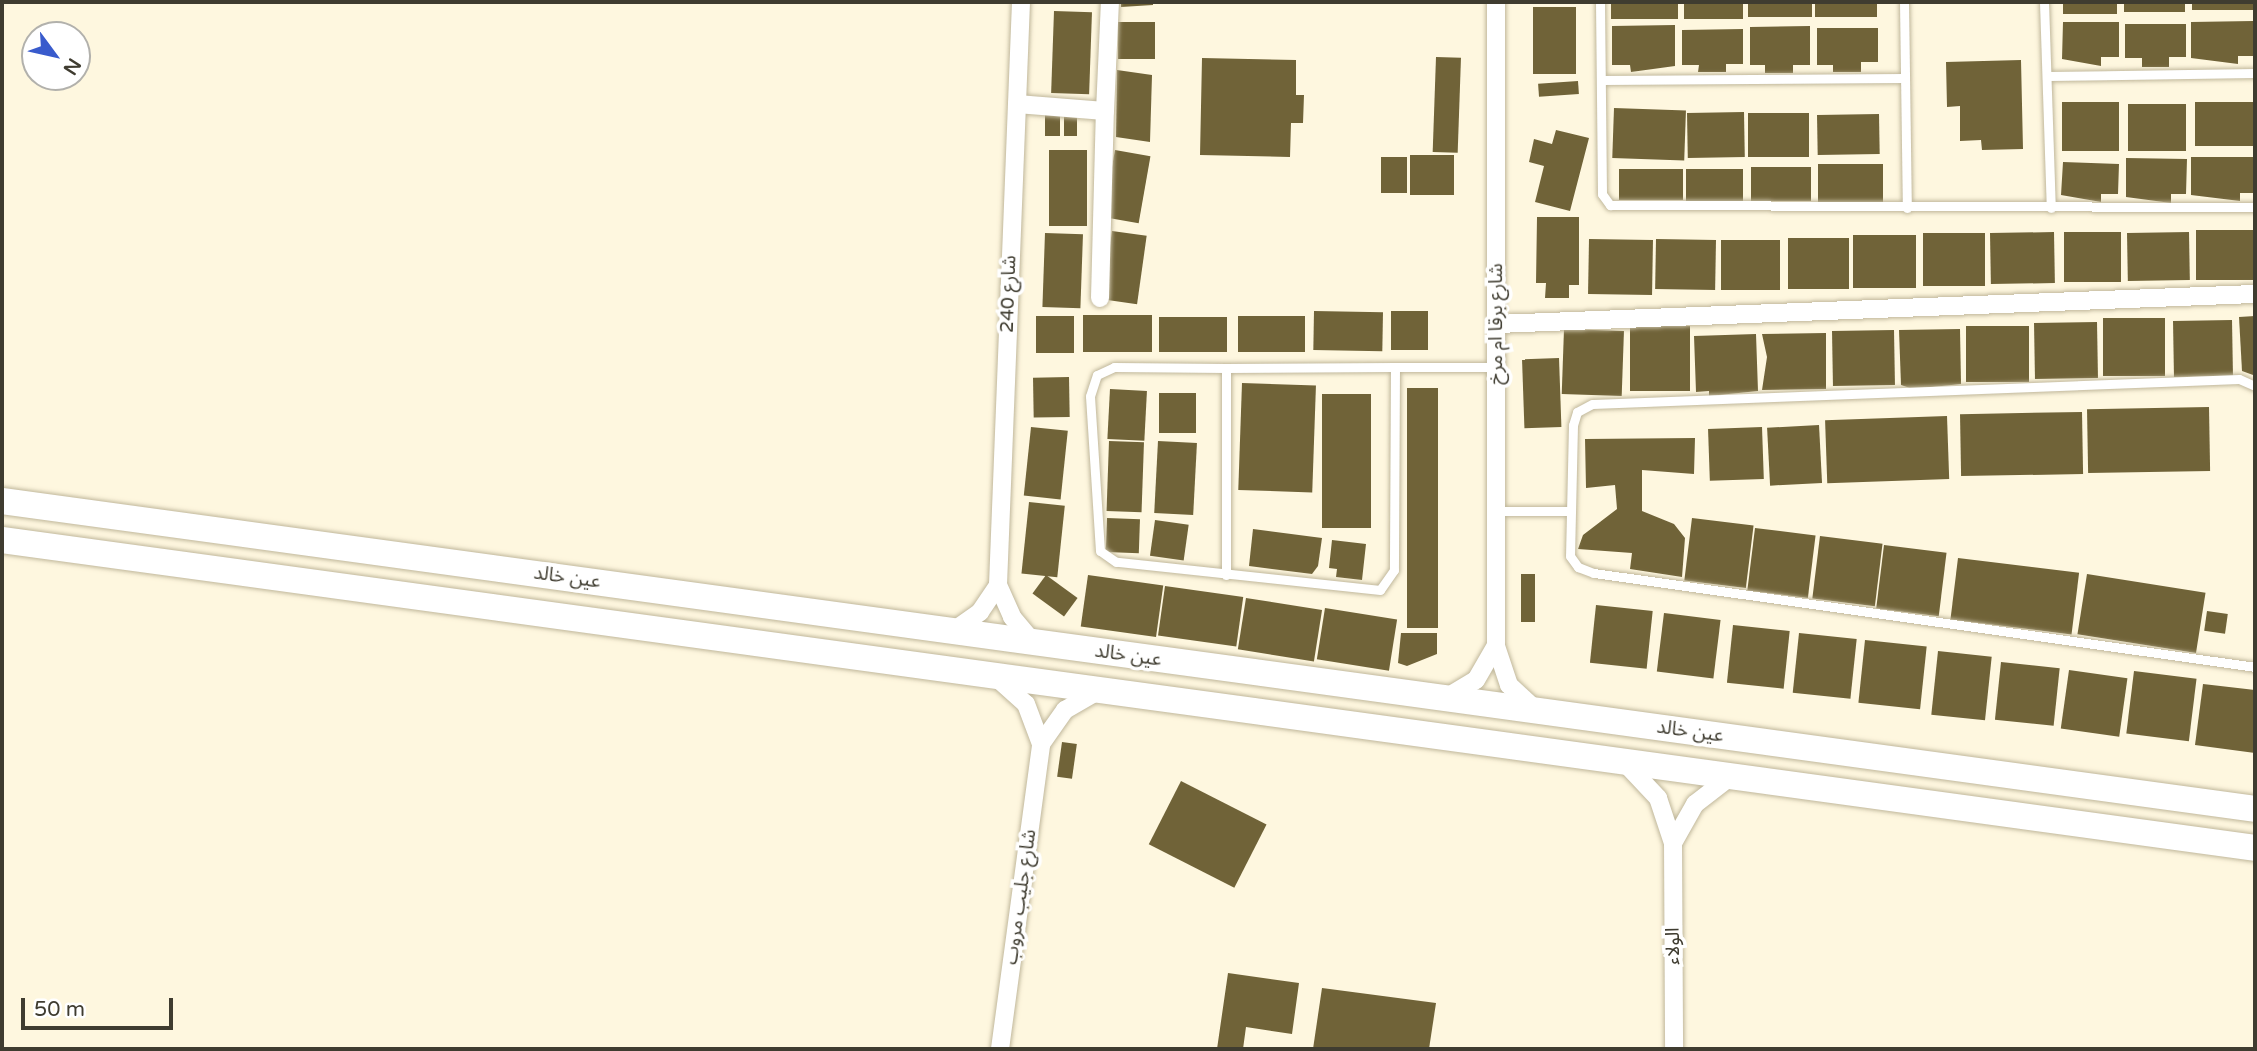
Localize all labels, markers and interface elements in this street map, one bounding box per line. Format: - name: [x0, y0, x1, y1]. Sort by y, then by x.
- north arrow: [21, 21, 91, 91]
- text: N: [59, 54, 85, 79]
- street label: شارع 240: [996, 255, 1022, 333]
- street label: شارع برقا ام مرخ: [1486, 263, 1508, 385]
- street label: عين خالد: [532, 562, 602, 594]
- street label: عين خالد: [1093, 640, 1163, 672]
- street label: عين خالد: [1655, 716, 1725, 748]
- street label: شارع جليب مروب: [1000, 828, 1042, 966]
- street label: الولاء: [1663, 927, 1685, 965]
- scale bar: [24, 984, 177, 1028]
- text: 50 m: [34, 997, 85, 1022]

